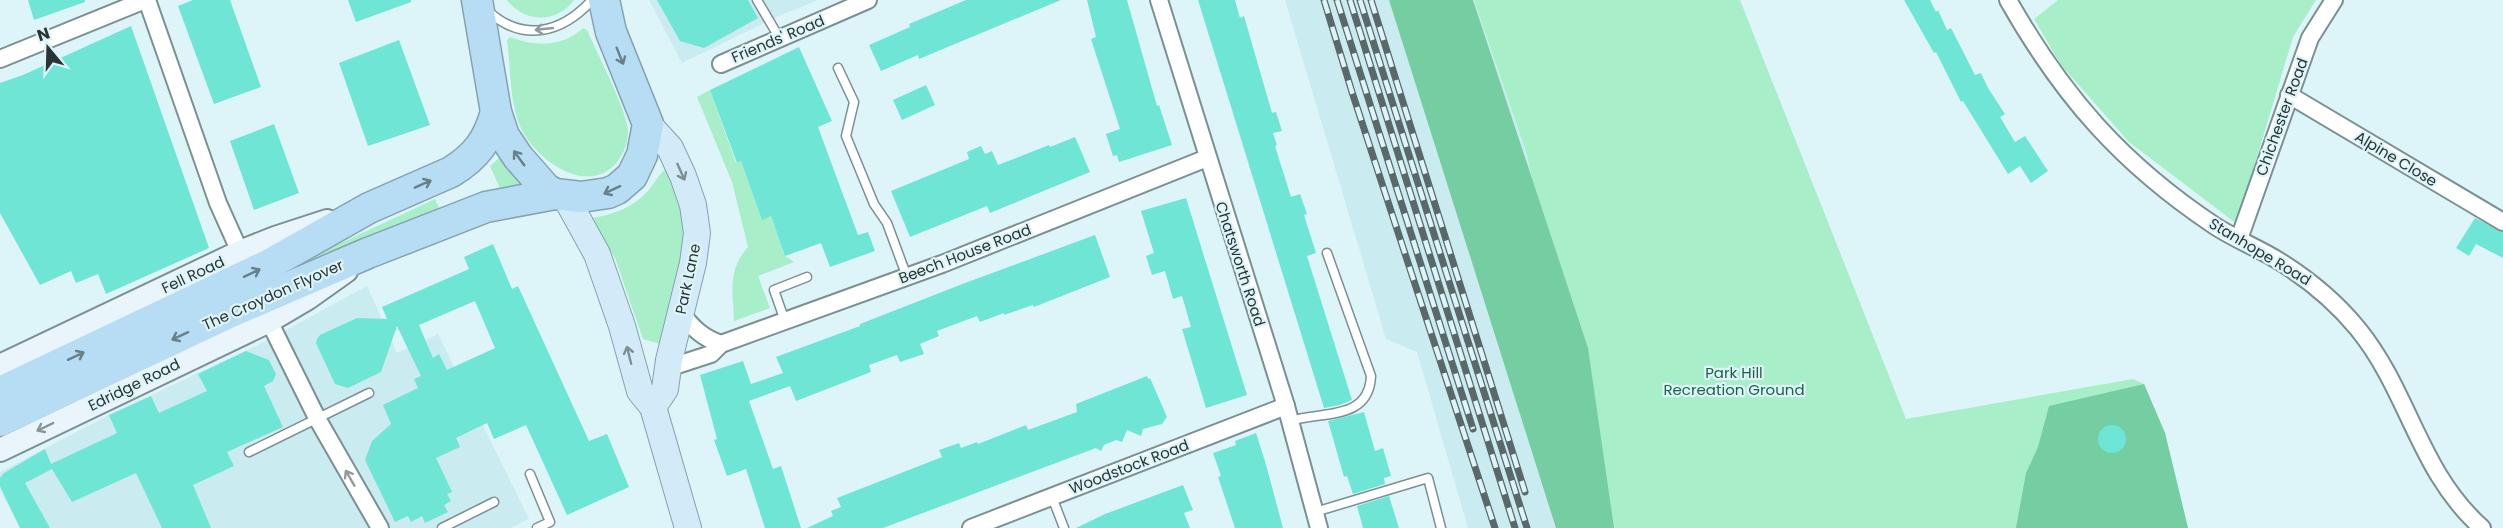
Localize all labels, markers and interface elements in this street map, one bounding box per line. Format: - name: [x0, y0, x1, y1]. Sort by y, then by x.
- street label: Friends' Road: [728, 10, 828, 68]
- north arrow: [18, 18, 78, 78]
- text: N: [34, 21, 53, 47]
- one-way arrow: [534, 24, 554, 35]
- one-way arrow: [615, 46, 626, 64]
- street label: Chichester Road: [2250, 55, 2313, 179]
- street label: Alpine Close: [2351, 126, 2441, 191]
- one-way arrow: [513, 150, 525, 166]
- one-way arrow: [676, 162, 687, 180]
- one-way arrow: [413, 178, 431, 189]
- one-way arrow: [604, 185, 622, 196]
- street label: Chatsworth Road: [1210, 199, 1271, 329]
- street label: Stanhope Road: [2205, 213, 2315, 290]
- street label: Beech House Road: [896, 219, 1034, 288]
- street label: Park Lane: [670, 242, 705, 316]
- street label: Fell Road: [158, 251, 228, 298]
- street label: The Croydon Flyover: [199, 254, 347, 335]
- one-way arrow: [242, 266, 260, 278]
- one-way arrow: [172, 330, 190, 342]
- one-way arrow: [623, 346, 635, 365]
- one-way arrow: [66, 350, 84, 362]
- street label: Edridge Road: [84, 353, 183, 416]
- park label: Park Hill Recreation Ground: [1663, 362, 1805, 400]
- one-way arrow: [37, 422, 55, 434]
- street label: Woodstock Road: [1066, 434, 1192, 499]
- one-way arrow: [344, 469, 355, 487]

